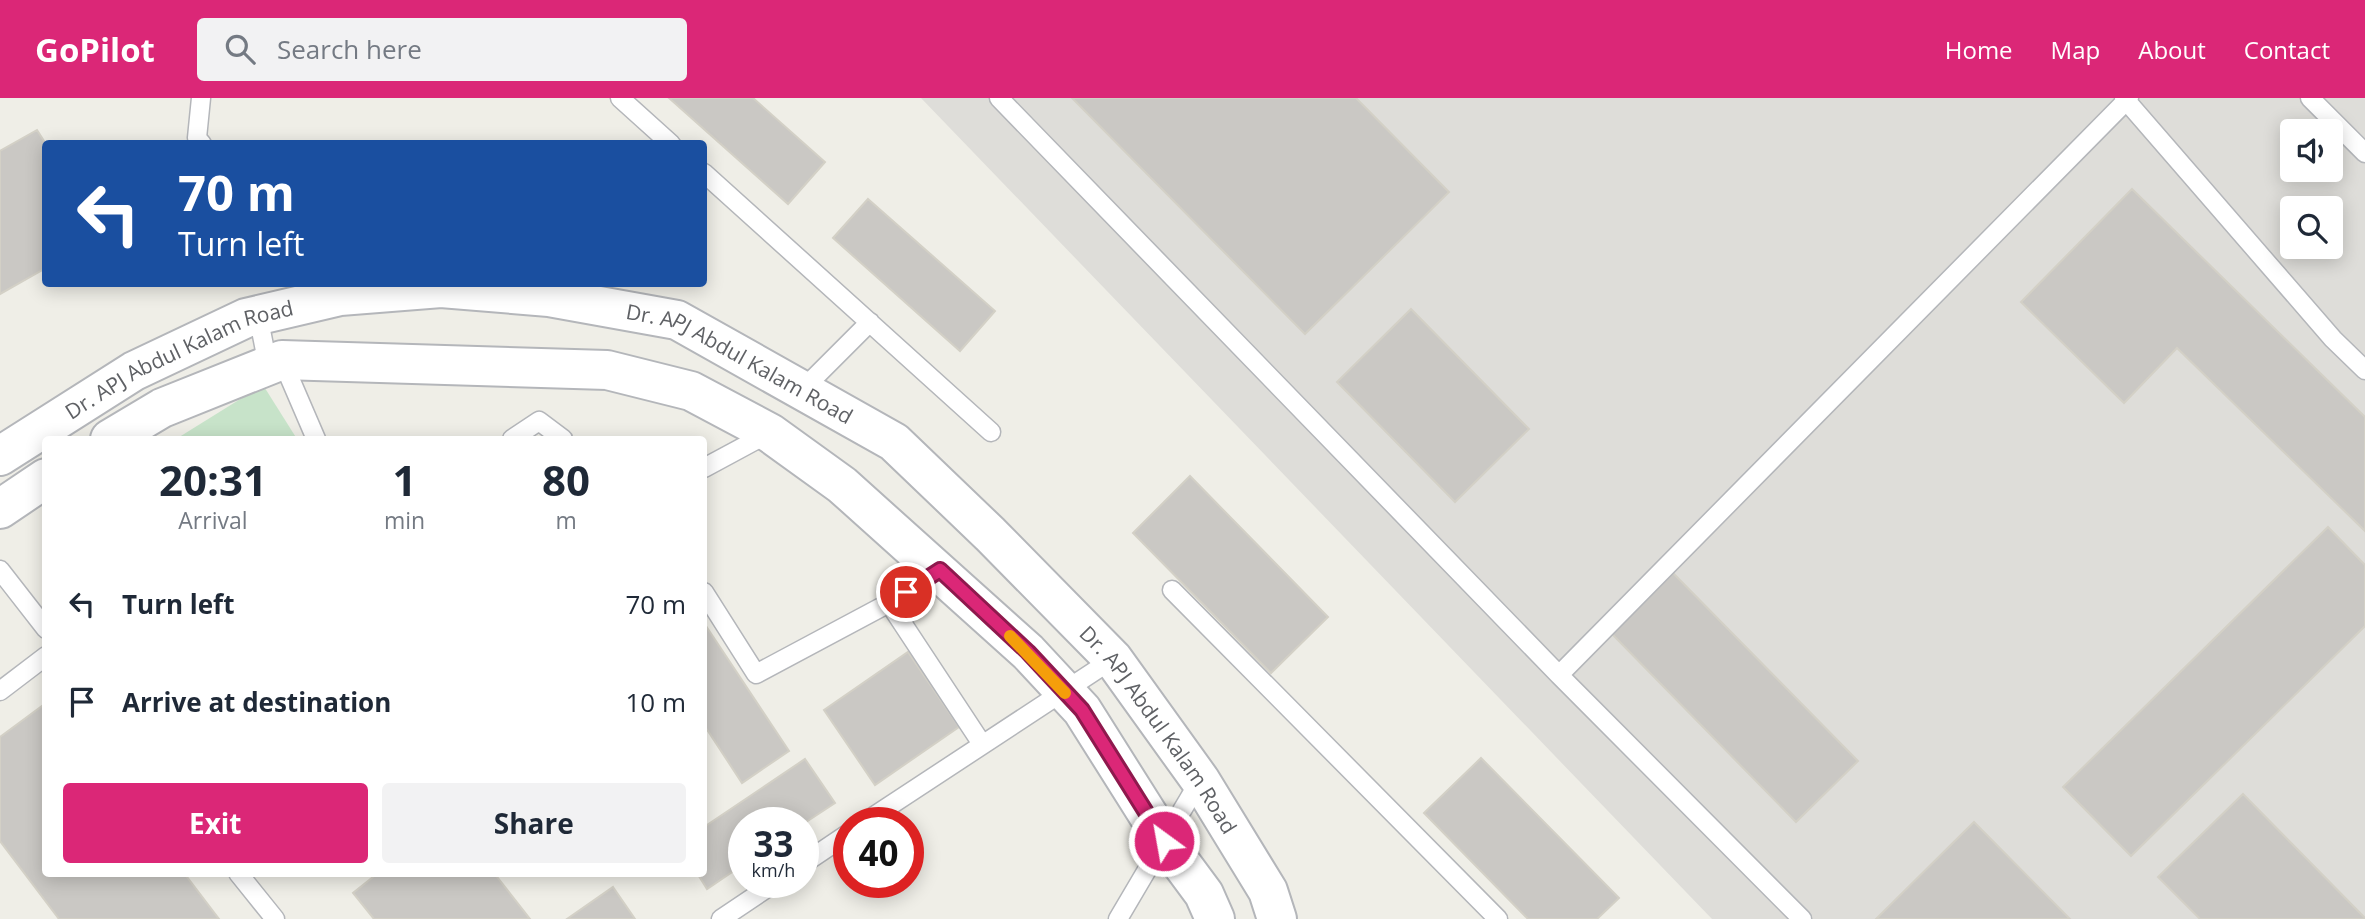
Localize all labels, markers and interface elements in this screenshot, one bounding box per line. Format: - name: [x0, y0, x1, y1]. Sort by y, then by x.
- search box: [197, 18, 687, 81]
- text: GoPilot: [35, 27, 155, 72]
- icon: search: [221, 30, 259, 68]
- text: Search here: [277, 31, 422, 67]
- text: Home: [1945, 33, 2013, 66]
- text: Map: [2051, 33, 2100, 66]
- text: About: [2138, 33, 2206, 66]
- text: Contact: [2244, 33, 2330, 66]
- map controls: [2280, 119, 2343, 259]
- button: sound: [2280, 119, 2343, 182]
- text: 70 m: [178, 159, 295, 225]
- icon: left: [63, 168, 154, 259]
- button: search: [2280, 196, 2343, 259]
- text: Turn left: [178, 222, 304, 265]
- street label: Dr. APJ Abdul Kalam Road: [60, 293, 296, 425]
- street label: Dr. APJ Abdul Kalam Road: [624, 297, 858, 430]
- text: 20:31: [159, 451, 267, 508]
- text: 1: [392, 451, 417, 508]
- text: 80: [542, 451, 590, 508]
- text: Arrival: [178, 504, 248, 536]
- text: min: [384, 504, 425, 536]
- text: m: [555, 504, 577, 536]
- pin: [876, 562, 936, 622]
- icon: arrive: [887, 573, 925, 611]
- icon: left: [63, 585, 101, 623]
- text: Turn left: [122, 586, 234, 622]
- text: 70 m: [625, 586, 686, 622]
- street label: Dr. APJ Abdul Kalam Road: [1074, 619, 1243, 839]
- icon: arrive: [63, 683, 101, 721]
- text: Arrive at destination: [122, 684, 391, 720]
- text: 10 m: [625, 684, 686, 720]
- button: Exit: [63, 783, 368, 863]
- button: Share: [382, 783, 686, 863]
- position arrow: [1127, 804, 1201, 878]
- speed limit sign: 40: [833, 807, 924, 898]
- text: 33: [753, 820, 794, 867]
- text: km/h: [752, 858, 795, 882]

